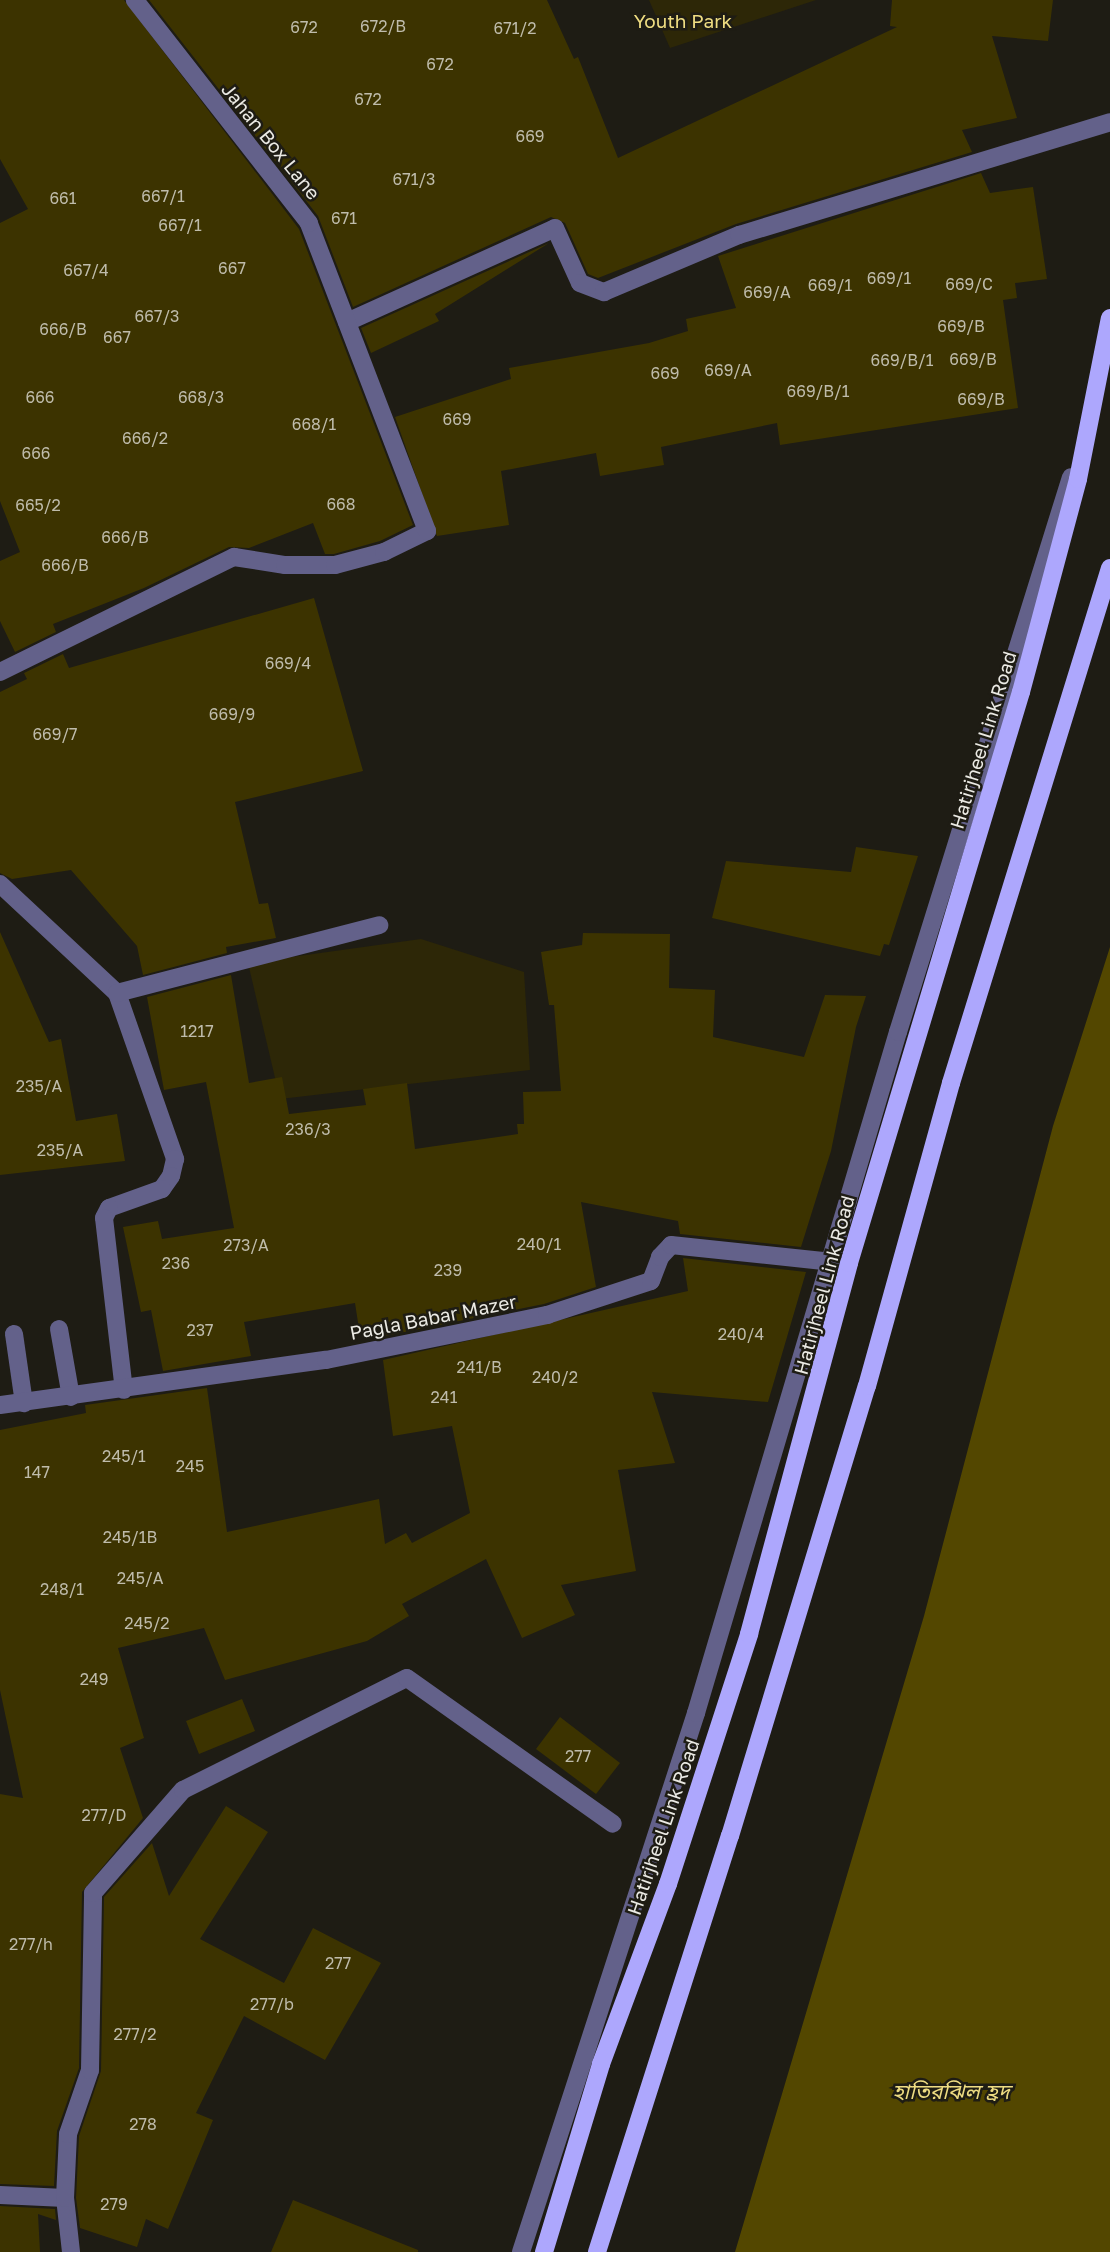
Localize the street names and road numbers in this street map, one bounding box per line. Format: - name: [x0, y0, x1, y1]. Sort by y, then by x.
- street label: Jahan Box Lane: [217, 78, 325, 204]
- street label: Hatirjheel Link Road: [945, 649, 1021, 831]
- street label: Hatirjheel Link Road: [789, 1193, 859, 1377]
- street label: Pagla Babar Mazer: [348, 1290, 518, 1344]
- street label: Hatirjheel Link Road: [622, 1736, 704, 1918]

